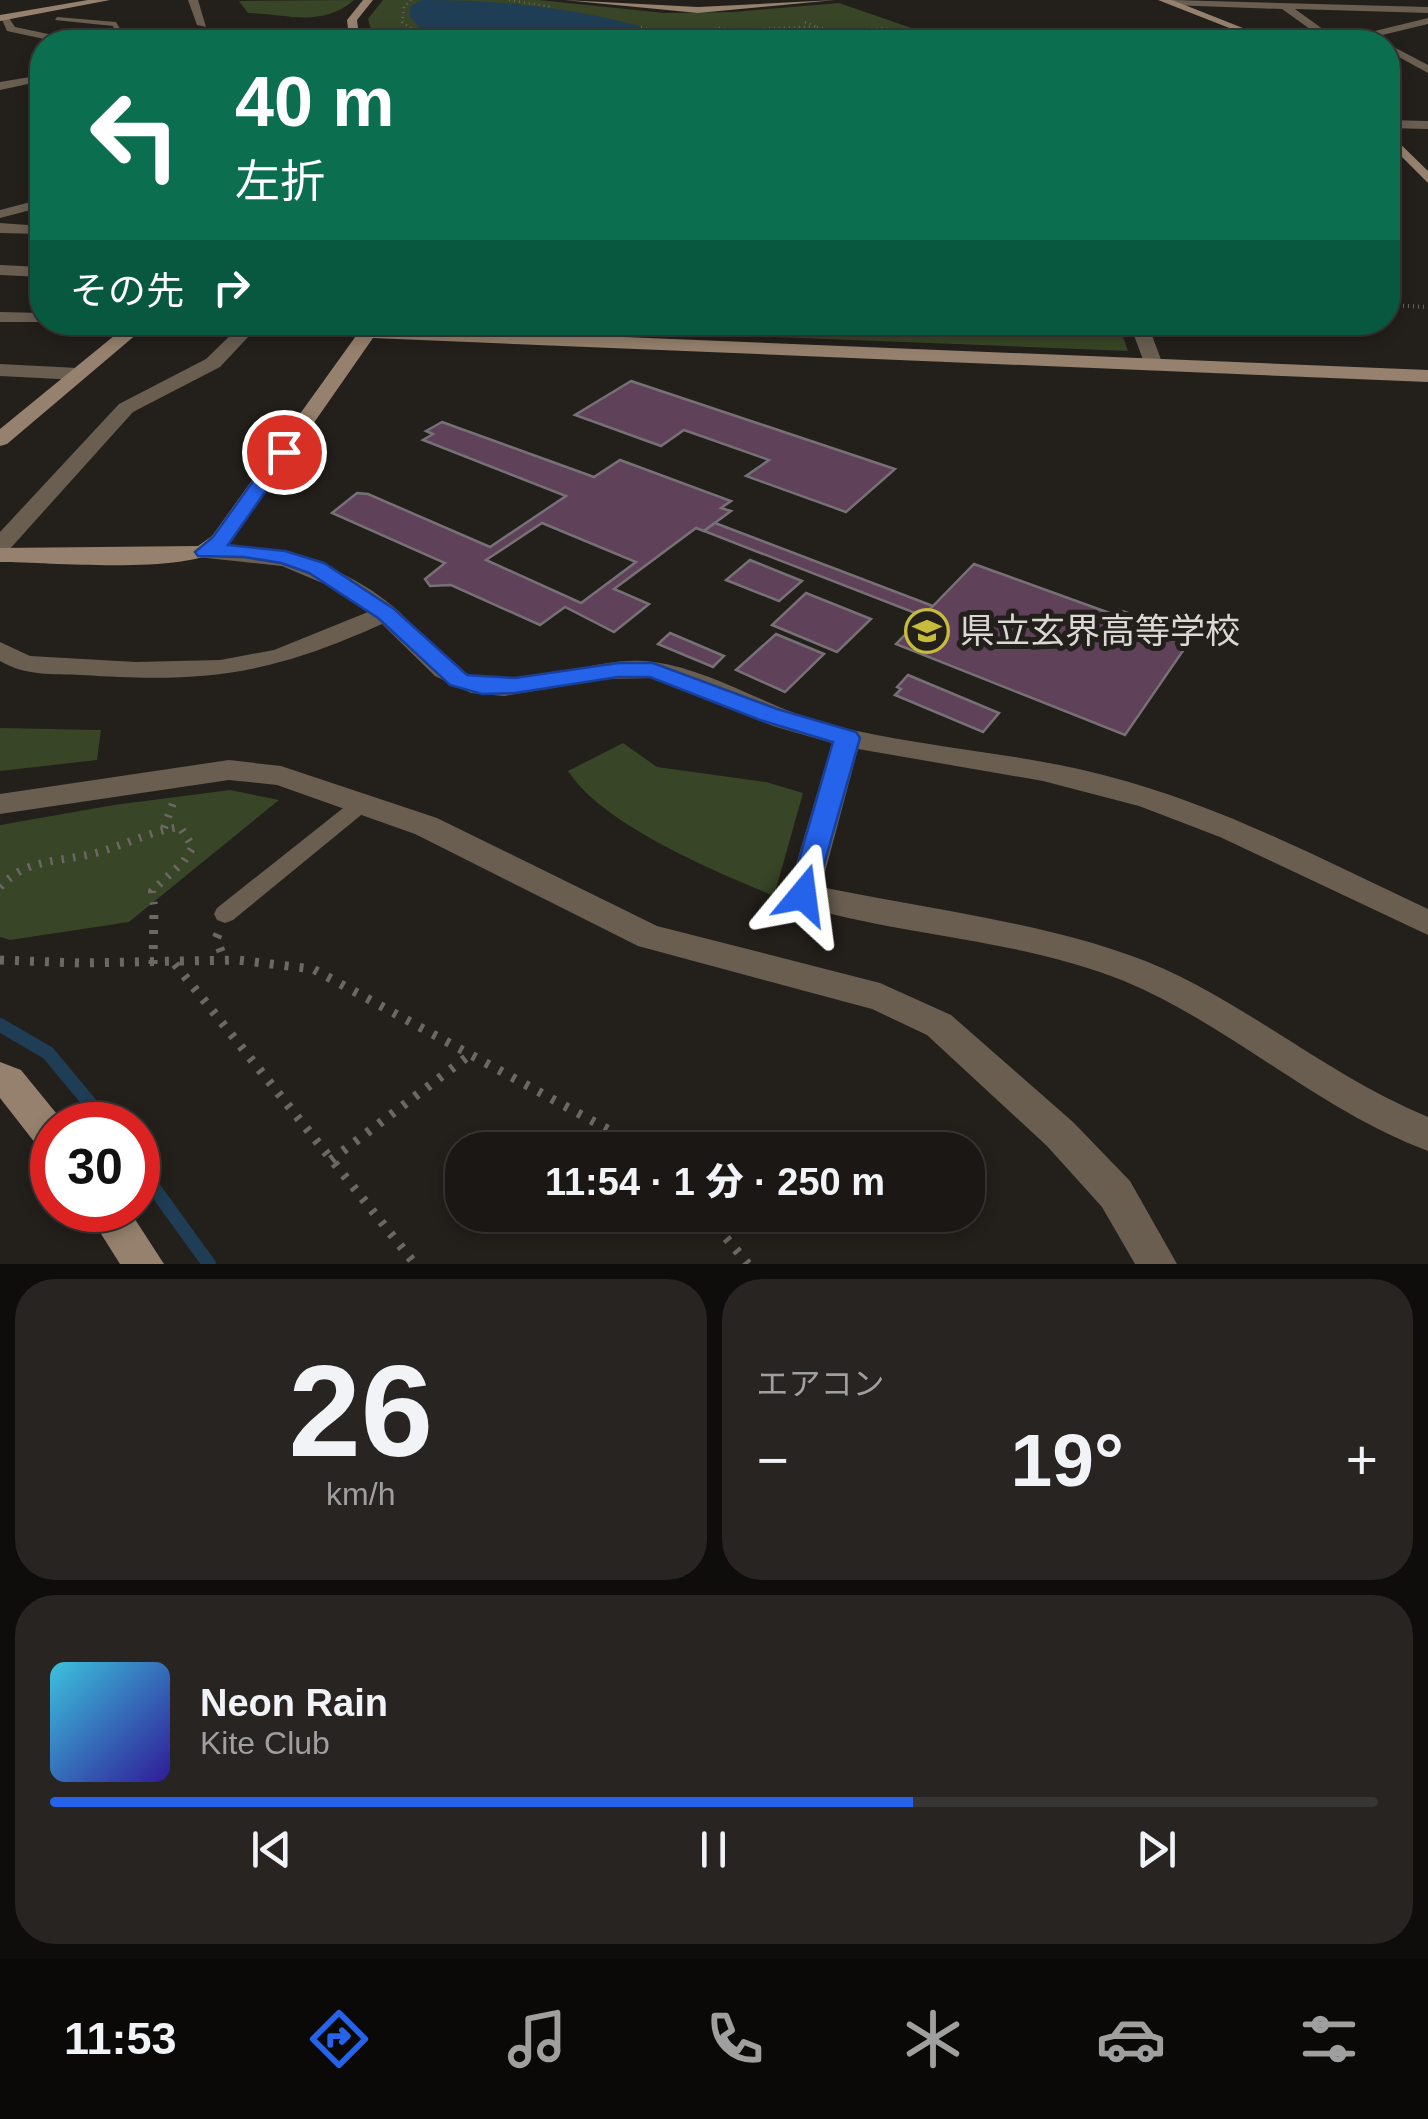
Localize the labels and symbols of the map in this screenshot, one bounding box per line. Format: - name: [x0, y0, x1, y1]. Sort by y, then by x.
- pin: [242, 410, 327, 495]
- school or university icon: 県立玄界高等学校: [904, 608, 950, 654]
- place label: 県立玄界高等学校: [960, 611, 1240, 650]
- position arrow: [751, 843, 855, 947]
- speed limit sign: 30: [30, 1102, 160, 1232]

